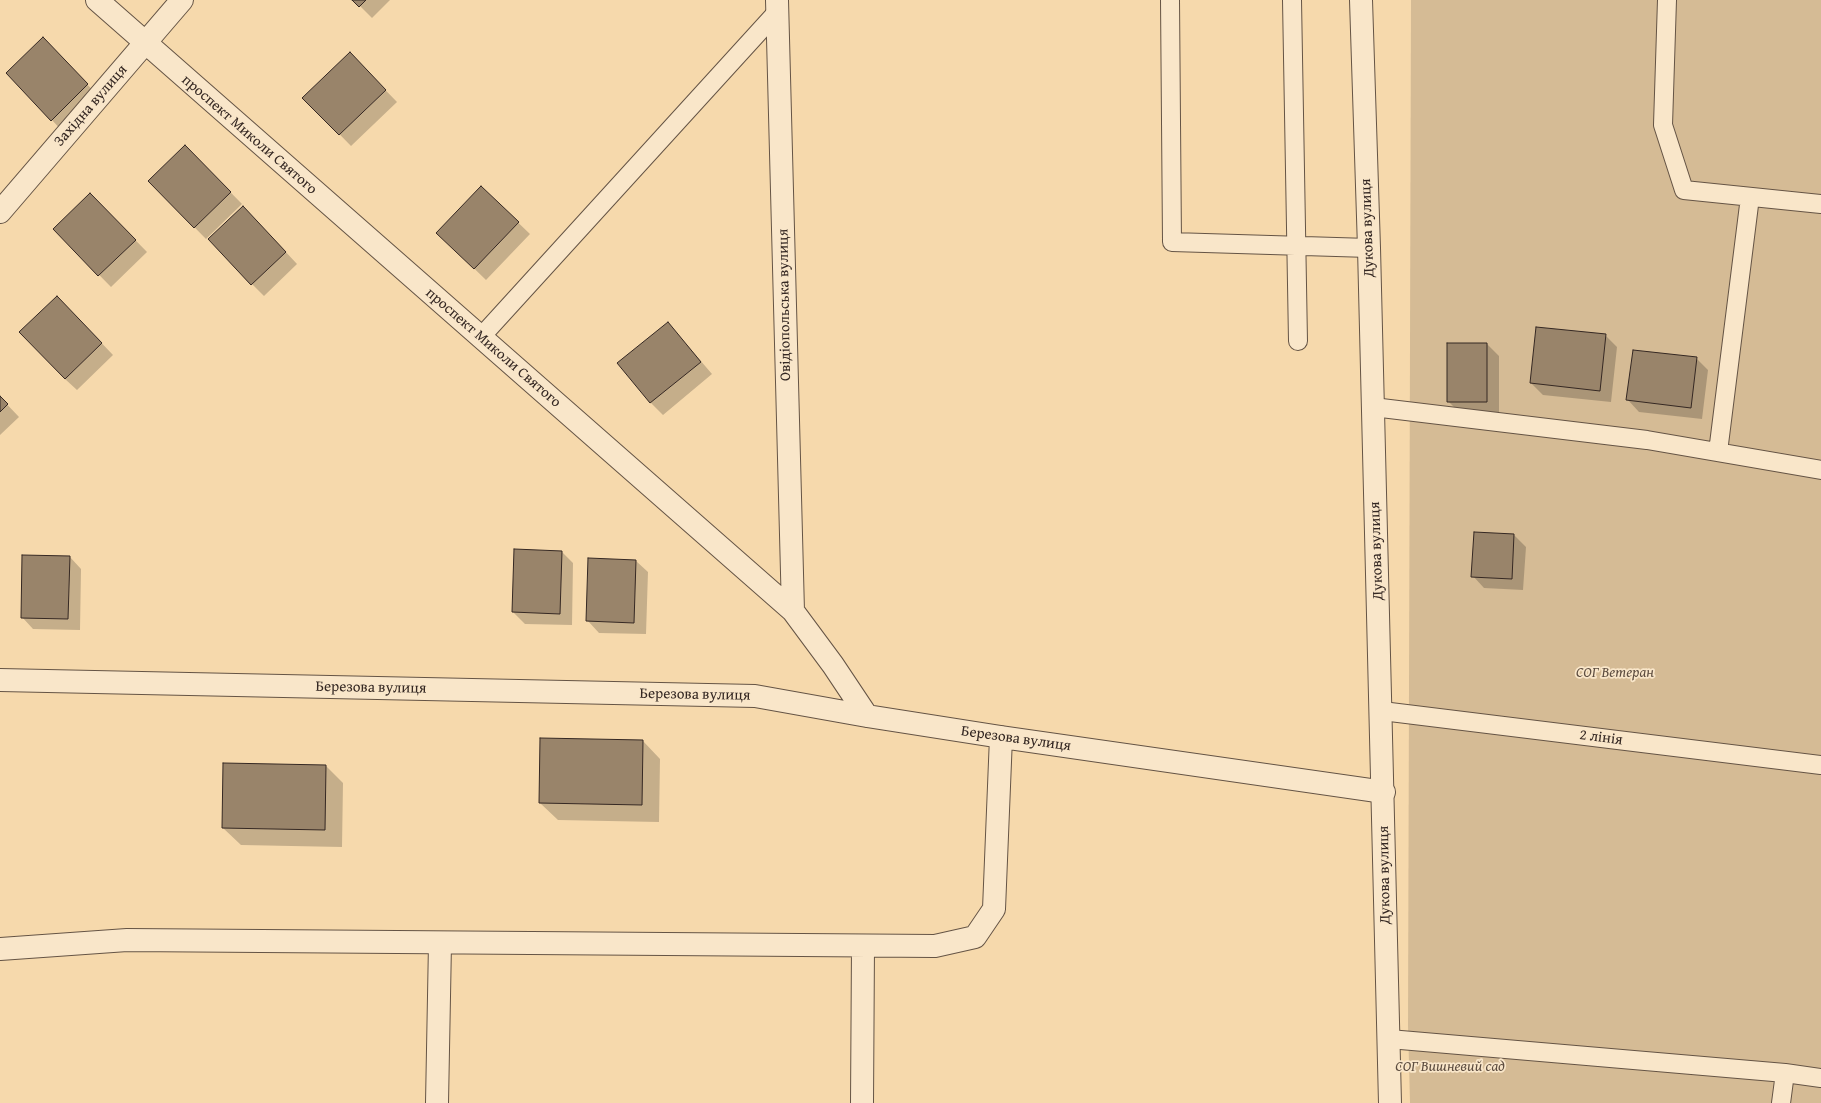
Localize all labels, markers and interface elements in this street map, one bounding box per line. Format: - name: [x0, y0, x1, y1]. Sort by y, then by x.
- street label: Західна вулиця: [51, 61, 131, 151]
- street label: проспект Миколи Святого: [178, 71, 320, 199]
- street label: Дукова вулиця: [1357, 178, 1379, 278]
- street label: Овідіопольська вулиця: [775, 229, 795, 381]
- street label: проспект Миколи Святого: [422, 284, 564, 412]
- street label: Дукова вулиця: [1366, 501, 1388, 601]
- park label: СОГ Ветеран: [1576, 664, 1654, 682]
- street label: Березова вулиця: [315, 678, 427, 698]
- street label: Березова вулиця: [639, 685, 751, 705]
- street label: Березова вулиця: [960, 722, 1072, 756]
- street label: 2 лінія: [1578, 726, 1624, 750]
- street label: Дукова вулиця: [1375, 825, 1395, 925]
- park label: СОГ Вишневий сад: [1395, 1058, 1505, 1076]

